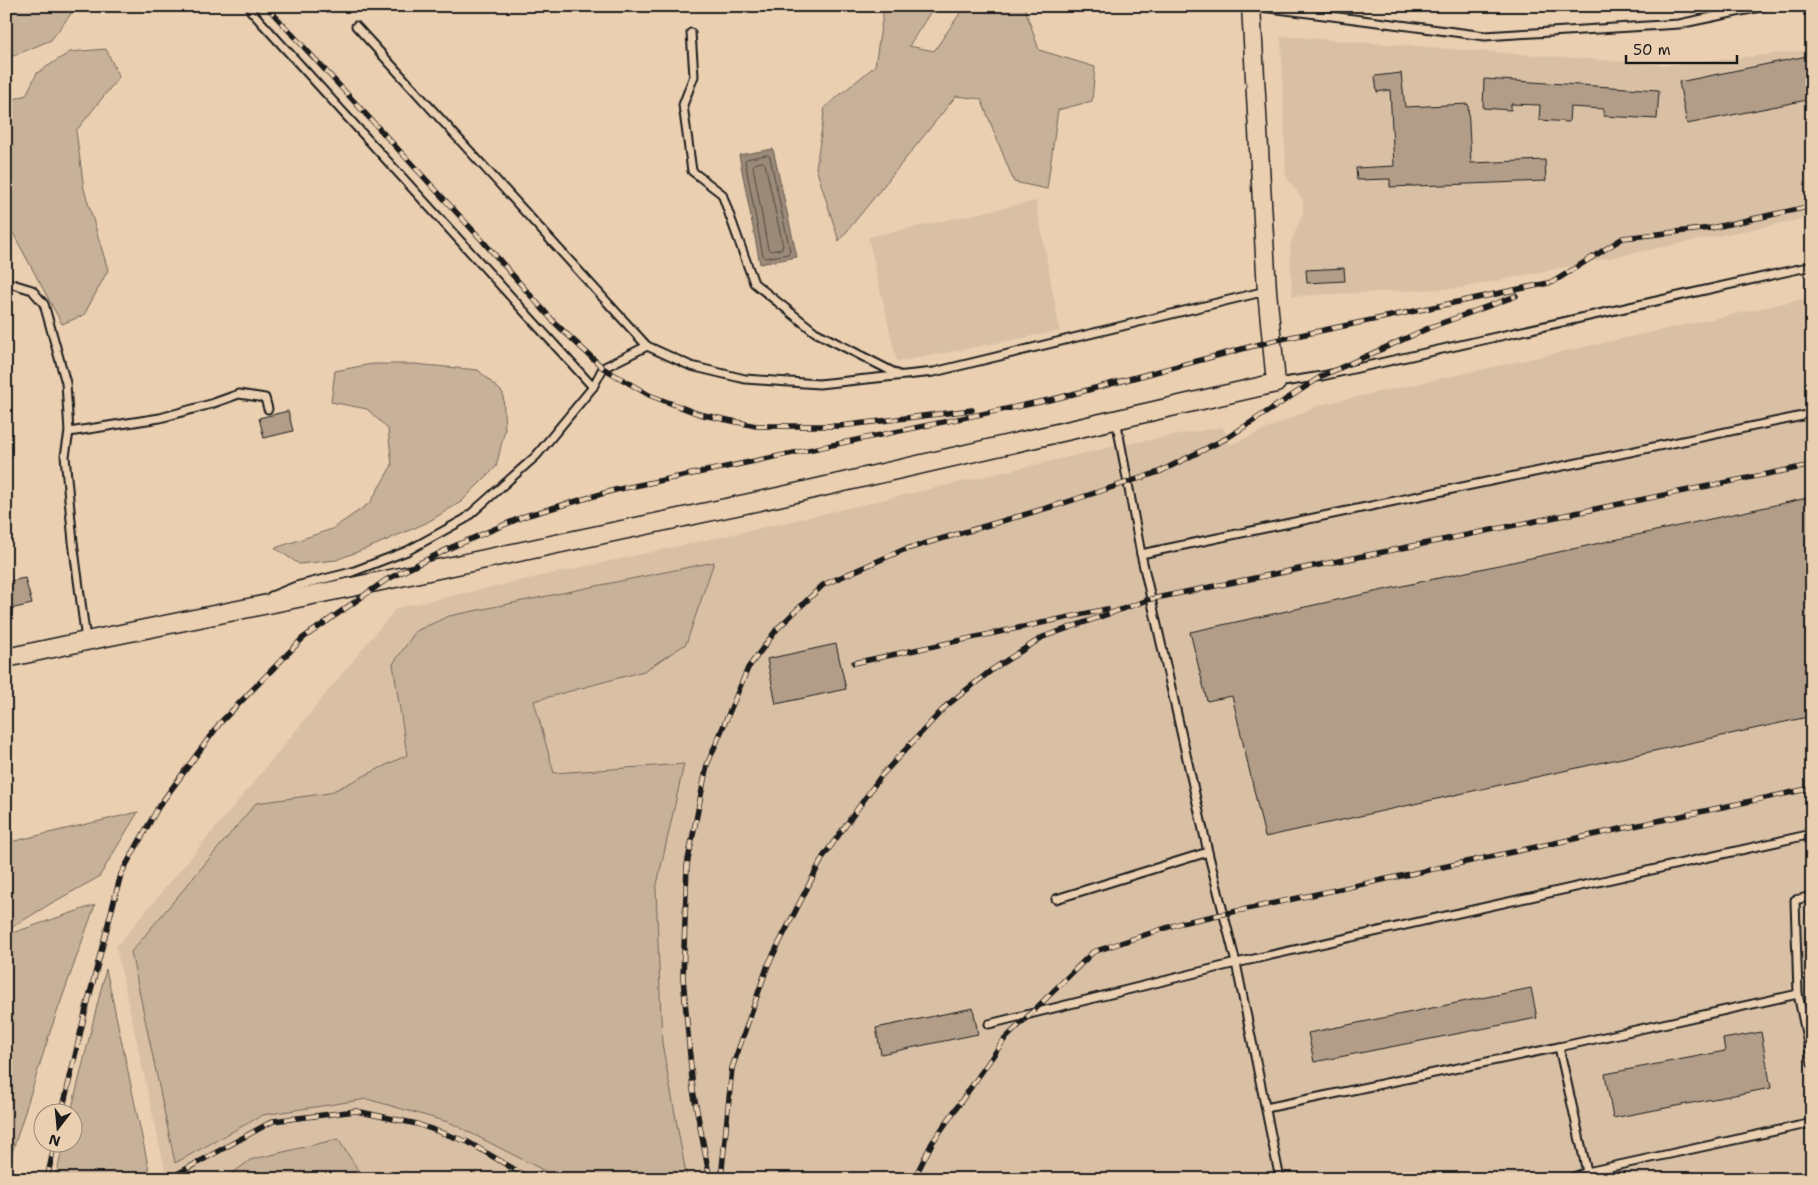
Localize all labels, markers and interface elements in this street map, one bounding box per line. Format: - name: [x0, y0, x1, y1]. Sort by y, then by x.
- scale bar: [1626, 32, 1737, 64]
- text: 50 m: [1633, 40, 1671, 60]
- north arrow: [32, 1102, 82, 1152]
- text: N: [47, 1130, 62, 1151]

